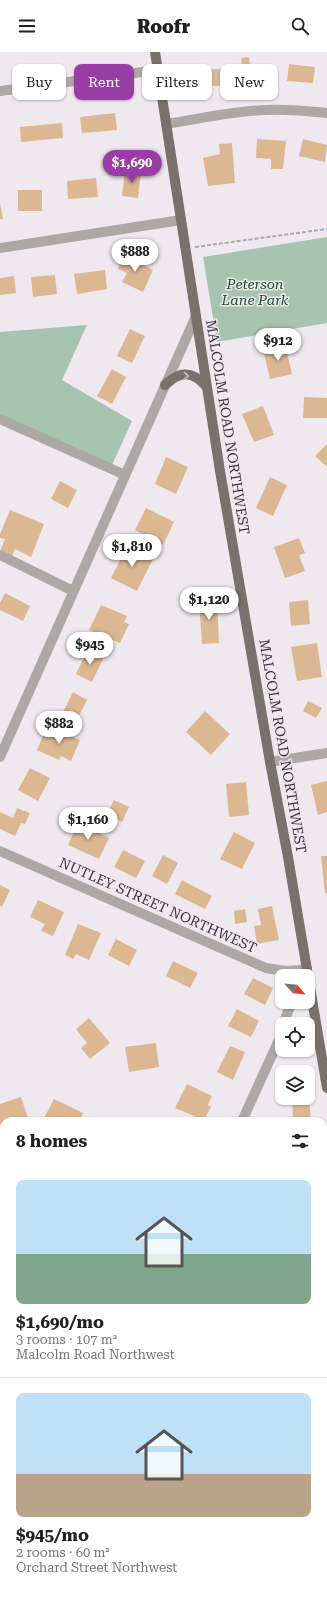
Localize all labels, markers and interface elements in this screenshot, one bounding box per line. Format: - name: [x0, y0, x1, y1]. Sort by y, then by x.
- icon: menu: [16, 15, 38, 37]
- icon: search: [289, 15, 311, 37]
- text: Roofr: [137, 16, 190, 37]
- chip: Buy: [12, 64, 66, 100]
- chip: Rent: [74, 64, 134, 100]
- chip: Filters: [142, 64, 212, 100]
- chip: New: [220, 64, 278, 100]
- pin: $1,690: [99, 150, 165, 184]
- text: $1,690: [112, 155, 152, 170]
- pin: $888: [111, 239, 159, 273]
- text: $888: [120, 244, 150, 259]
- park label: Peterson Lane Park: [221, 276, 289, 308]
- street label: MALCOLM ROAD NORTHWEST: [203, 319, 253, 535]
- pin: $912: [254, 328, 302, 362]
- text: $912: [263, 333, 293, 348]
- one-way arrow: [183, 371, 189, 380]
- pin: $1,810: [99, 534, 165, 568]
- text: $1,810: [112, 539, 152, 554]
- pin: $1,120: [176, 587, 242, 621]
- text: $1,120: [189, 592, 229, 607]
- pin: $945: [66, 632, 114, 666]
- text: $945: [75, 637, 105, 652]
- street label: MALCOLM ROAD NORTHWEST: [256, 638, 310, 854]
- pin: $882: [35, 711, 83, 745]
- text: $882: [44, 716, 74, 731]
- pin: $1,160: [55, 807, 121, 841]
- text: $1,160: [68, 812, 108, 827]
- street label: NUTLEY STREET NORTHWEST: [57, 854, 259, 956]
- north arrow: [275, 969, 315, 1009]
- map controls: [275, 969, 315, 1105]
- button: locate: [275, 1017, 315, 1057]
- button: layers: [275, 1065, 315, 1105]
- icon: filters: [289, 1130, 311, 1152]
- text: 8 homes: [16, 1131, 87, 1151]
- icon: home: [128, 1206, 200, 1278]
- text: $1,690/mo: [16, 1312, 104, 1332]
- text: 3 rooms · 107 m²: [16, 1332, 117, 1347]
- text: Malcolm Road Northwest: [16, 1347, 175, 1362]
- icon: home: [128, 1419, 200, 1491]
- text: $945/mo: [16, 1525, 89, 1545]
- text: 2 rooms · 60 m²: [16, 1545, 110, 1560]
- text: Orchard Street Northwest: [16, 1560, 177, 1575]

